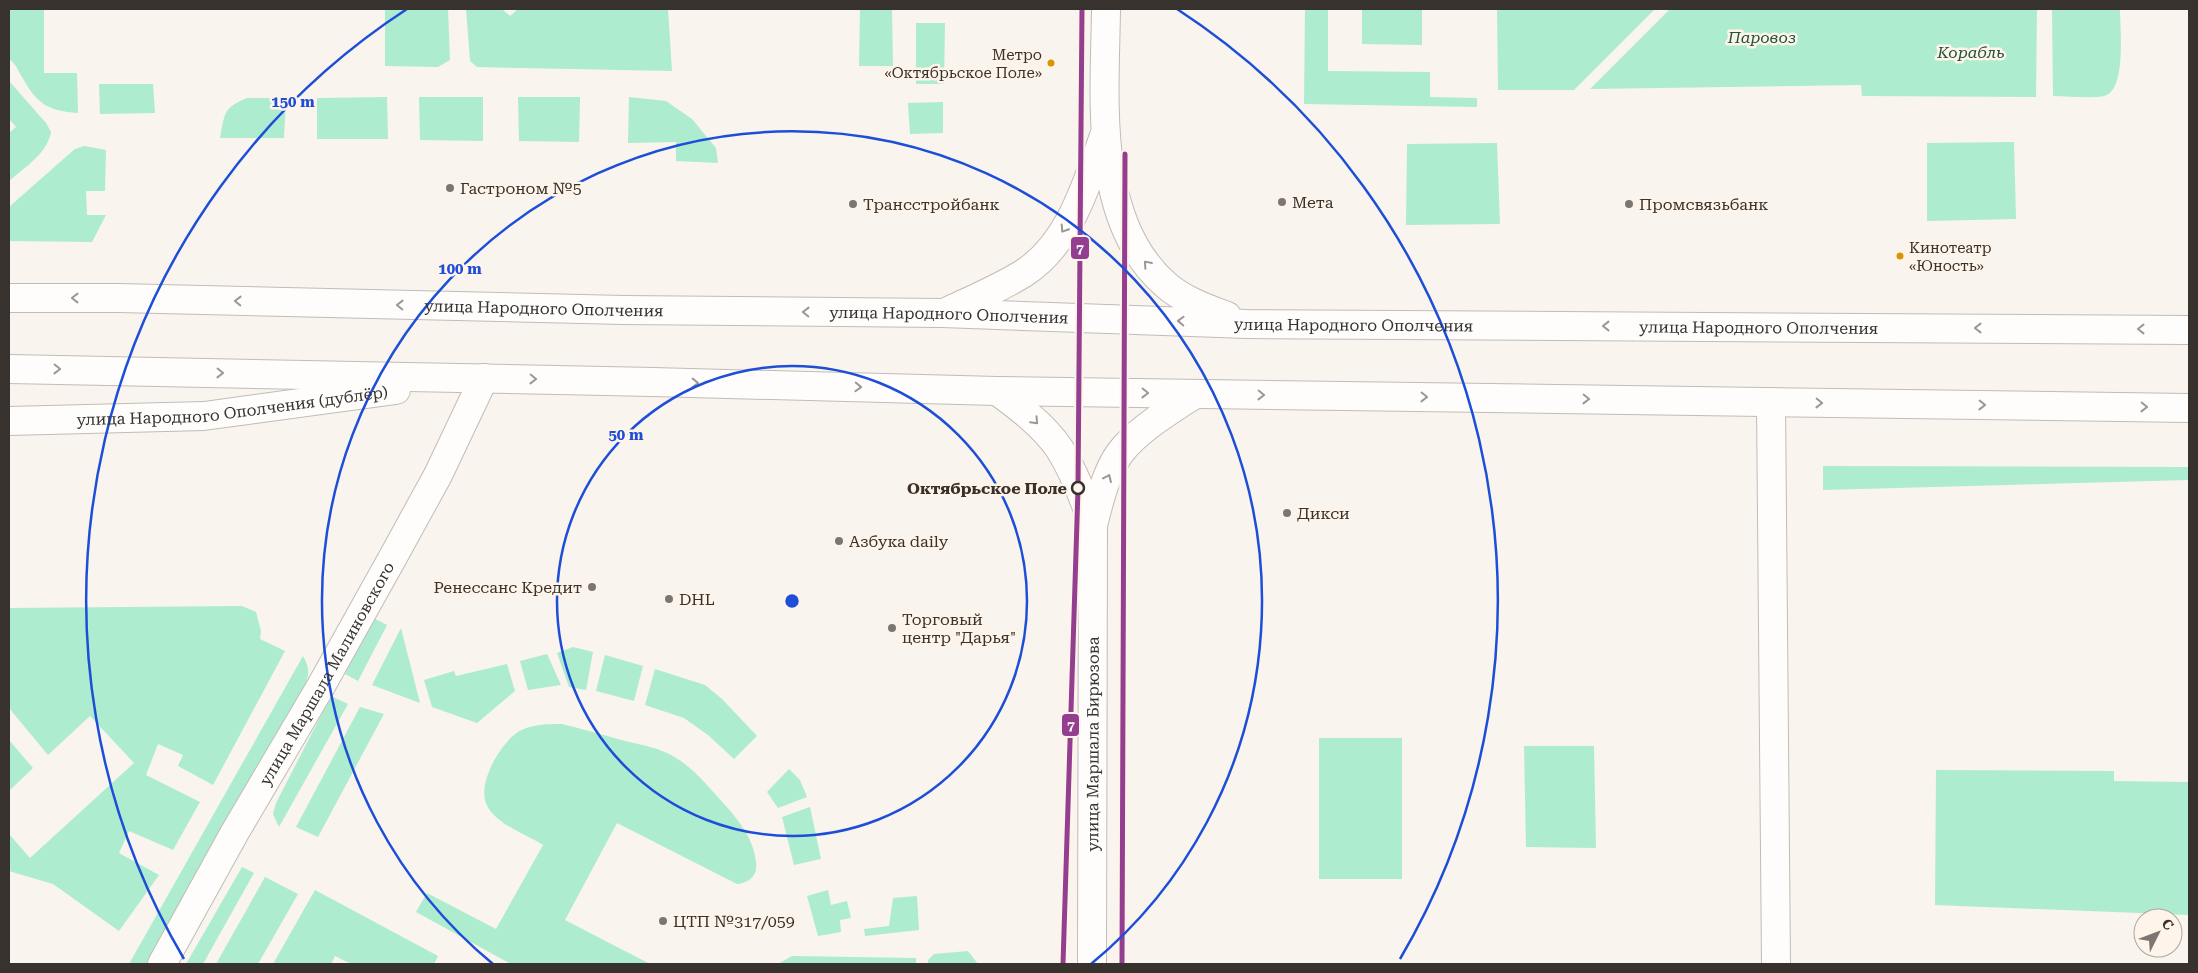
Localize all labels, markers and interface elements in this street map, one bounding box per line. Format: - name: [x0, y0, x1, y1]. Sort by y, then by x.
- park label: Паровоз: [1727, 28, 1796, 47]
- park label: Корабль: [1936, 43, 2005, 62]
- place label: Метро «Октябрьское Поле»: [884, 46, 1042, 82]
- marker: Метро «Октябрьское Поле»: [1046, 58, 1056, 68]
- text: 150 m: [271, 93, 315, 111]
- place label: Гастроном №5: [460, 179, 582, 198]
- marker: Гастроном №5: [444, 182, 456, 194]
- place label: Мета: [1292, 193, 1334, 212]
- place label: Трансстройбанк: [863, 195, 1000, 214]
- place label: Промсвязьбанк: [1639, 195, 1768, 214]
- marker: Мета: [1276, 196, 1288, 208]
- marker: Трансстройбанк: [847, 198, 859, 210]
- marker: Промсвязьбанк: [1623, 198, 1635, 210]
- one-way arrow: [1061, 223, 1070, 232]
- line badge: 7: [1070, 236, 1090, 260]
- place label: Кинотеатр «Юность»: [1909, 239, 1992, 275]
- text: 7: [1076, 240, 1084, 256]
- marker: Кинотеатр «Юность»: [1895, 251, 1905, 261]
- text: 100 m: [438, 260, 482, 278]
- one-way arrow: [1144, 260, 1153, 269]
- one-way arrow: [71, 293, 78, 303]
- one-way arrow: [233, 296, 241, 306]
- street label: улица Народного Ополчения: [424, 296, 664, 320]
- one-way arrow: [396, 300, 404, 310]
- street label: улица Народного Ополчения: [829, 303, 1069, 328]
- one-way arrow: [802, 307, 810, 317]
- street label: улица Народного Ополчения: [1234, 315, 1473, 335]
- one-way arrow: [1176, 316, 1184, 327]
- street label: улица Народного Ополчения: [1639, 317, 1878, 338]
- one-way arrow: [1601, 321, 1609, 331]
- one-way arrow: [1974, 323, 1982, 333]
- one-way arrow: [2136, 324, 2144, 334]
- one-way arrow: [54, 364, 62, 375]
- one-way arrow: [216, 368, 224, 378]
- one-way arrow: [530, 374, 537, 384]
- one-way arrow: [692, 378, 699, 388]
- street label: улица Народного Ополчения (дублёр): [76, 382, 389, 429]
- one-way arrow: [854, 382, 862, 393]
- one-way arrow: [1142, 388, 1149, 398]
- one-way arrow: [1258, 390, 1266, 400]
- one-way arrow: [1420, 392, 1428, 402]
- one-way arrow: [1583, 394, 1591, 404]
- one-way arrow: [1816, 398, 1824, 408]
- one-way arrow: [1978, 400, 1986, 410]
- one-way arrow: [2141, 402, 2149, 412]
- one-way arrow: [1029, 416, 1038, 425]
- text: 50 m: [608, 426, 644, 444]
- one-way arrow: [1101, 475, 1111, 484]
- place label: Октябрьское Поле: [907, 479, 1067, 498]
- marker: Октябрьское Поле: [1071, 481, 1085, 495]
- place label: Дикси: [1297, 504, 1350, 523]
- marker: Дикси: [1281, 507, 1293, 519]
- place label: Азбука daily: [849, 532, 949, 551]
- marker: Азбука daily: [833, 535, 845, 547]
- street label: улица Маршала Малиновского: [256, 558, 398, 789]
- place label: Ренессанс Кредит: [433, 578, 582, 597]
- marker: Ренессанс Кредит: [586, 581, 598, 593]
- place label: DHL: [679, 590, 715, 609]
- centre of rings: [783, 592, 801, 610]
- marker: DHL: [663, 593, 675, 605]
- place label: Торговый центр "Дарья": [902, 610, 1016, 647]
- marker: Торговый центр "Дарья": [886, 622, 898, 634]
- street label: улица Маршала Бирюзова: [1083, 636, 1103, 851]
- line badge: 7: [1061, 713, 1080, 737]
- text: 7: [1067, 717, 1075, 733]
- north arrow: [2133, 908, 2183, 958]
- place label: ЦТП №317/059: [673, 912, 795, 931]
- marker: ЦТП №317/059: [657, 915, 669, 927]
- text: С: [2158, 915, 2177, 933]

